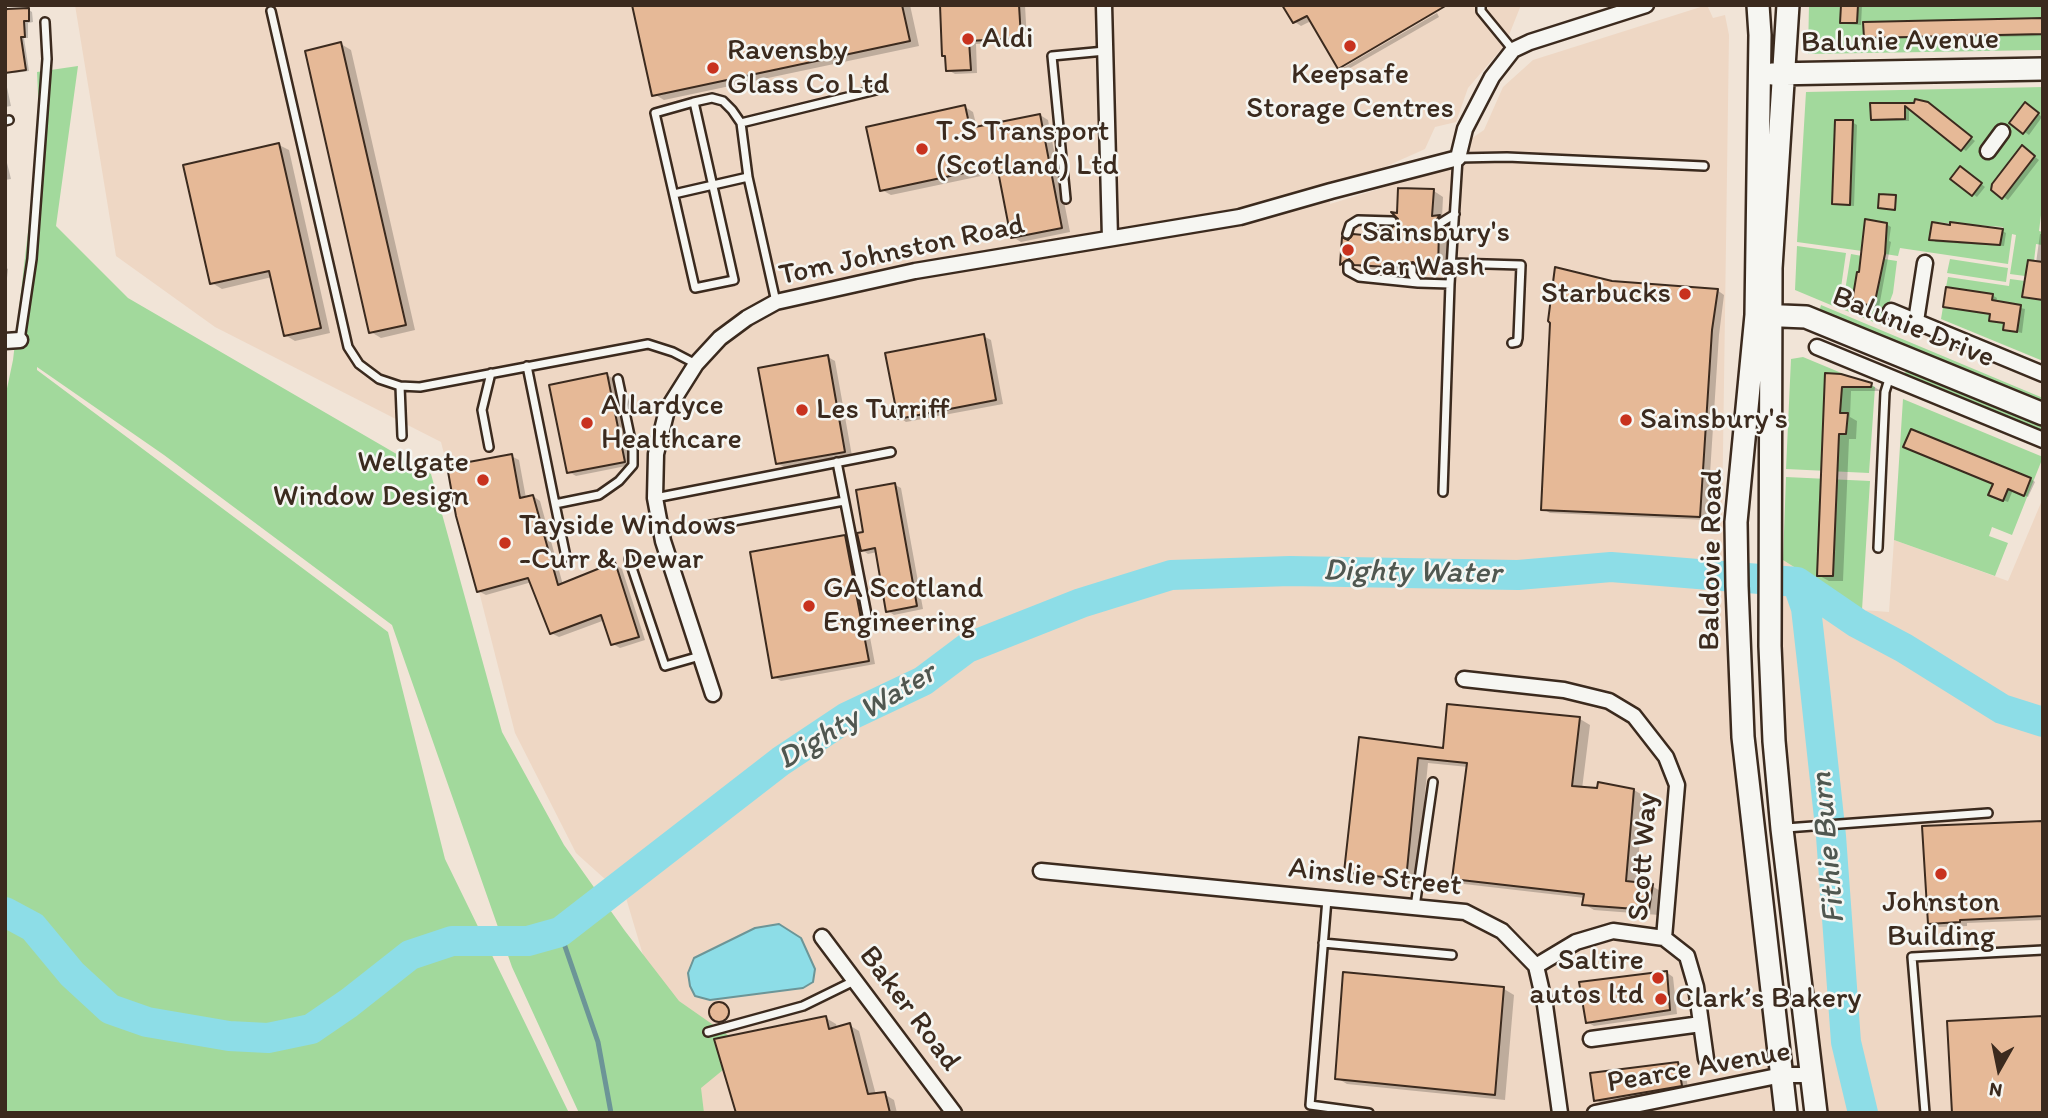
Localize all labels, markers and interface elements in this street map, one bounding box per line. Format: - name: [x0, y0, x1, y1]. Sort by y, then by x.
- place label: Aldi: [982, 21, 1033, 57]
- street label: Balunie Avenue: [1801, 22, 1999, 62]
- marker: Aldi: [960, 31, 976, 47]
- place label: Ravensby Glass Co Ltd: [727, 33, 889, 104]
- marker: Keepsafe Storage Centres: [1342, 38, 1358, 54]
- place label: Keepsafe Storage Centres: [1246, 57, 1454, 127]
- marker: Ravensby Glass Co Ltd: [705, 60, 721, 76]
- place label: T.S Transport (Scotland) Ltd: [936, 114, 1119, 184]
- marker: T.S Transport (Scotland) Ltd: [914, 141, 930, 157]
- street label: Tom Johnston Road: [776, 207, 1028, 295]
- place label: Sainsbury's Car Wash: [1362, 215, 1510, 286]
- marker: Sainsbury's Car Wash: [1340, 242, 1356, 258]
- place label: Starbucks: [1541, 276, 1671, 312]
- street label: Balunie Drive: [1826, 279, 2000, 377]
- marker: Starbucks: [1677, 286, 1693, 302]
- place label: Allardyce Healthcare: [601, 388, 742, 458]
- place label: Les Turriff: [816, 392, 950, 428]
- marker: Les Turriff: [794, 402, 810, 418]
- place label: Sainsbury's: [1640, 402, 1788, 438]
- marker: Sainsbury's: [1618, 412, 1634, 428]
- marker: Allardyce Healthcare: [579, 415, 595, 431]
- place label: Wellgate Window Design: [273, 445, 469, 516]
- street label: Baldovie Road: [1692, 469, 1732, 651]
- marker: Wellgate Window Design: [475, 472, 491, 488]
- place label: Tayside Windows -Curr & Dewar: [519, 508, 736, 578]
- marker: Tayside Windows -Curr & Dewar: [497, 535, 513, 551]
- water label: Dighty Water: [1322, 552, 1502, 594]
- place label: GA Scotland Engineering: [823, 571, 983, 642]
- marker: GA Scotland Engineering: [801, 598, 817, 614]
- water label: Dighty Water: [771, 655, 943, 779]
- water label: Fithie Burn: [1803, 771, 1855, 925]
- street label: Scott Way: [1622, 792, 1666, 922]
- street label: Ainslie Street: [1287, 851, 1463, 905]
- marker: Johnston Building: [1933, 866, 1949, 882]
- place label: Johnston Building: [1882, 885, 2000, 956]
- street label: Baker Road: [850, 939, 968, 1079]
- place label: Saltire autos ltd: [1529, 943, 1644, 1014]
- marker: Saltire autos ltd: [1650, 970, 1666, 986]
- place label: Clark’s Bakery: [1675, 981, 1861, 1017]
- marker: Clark’s Bakery: [1653, 991, 1669, 1007]
- street label: Pearce Avenue: [1604, 1034, 1794, 1102]
- north arrow: [1964, 1034, 2034, 1104]
- text: N: [1988, 1078, 2004, 1103]

